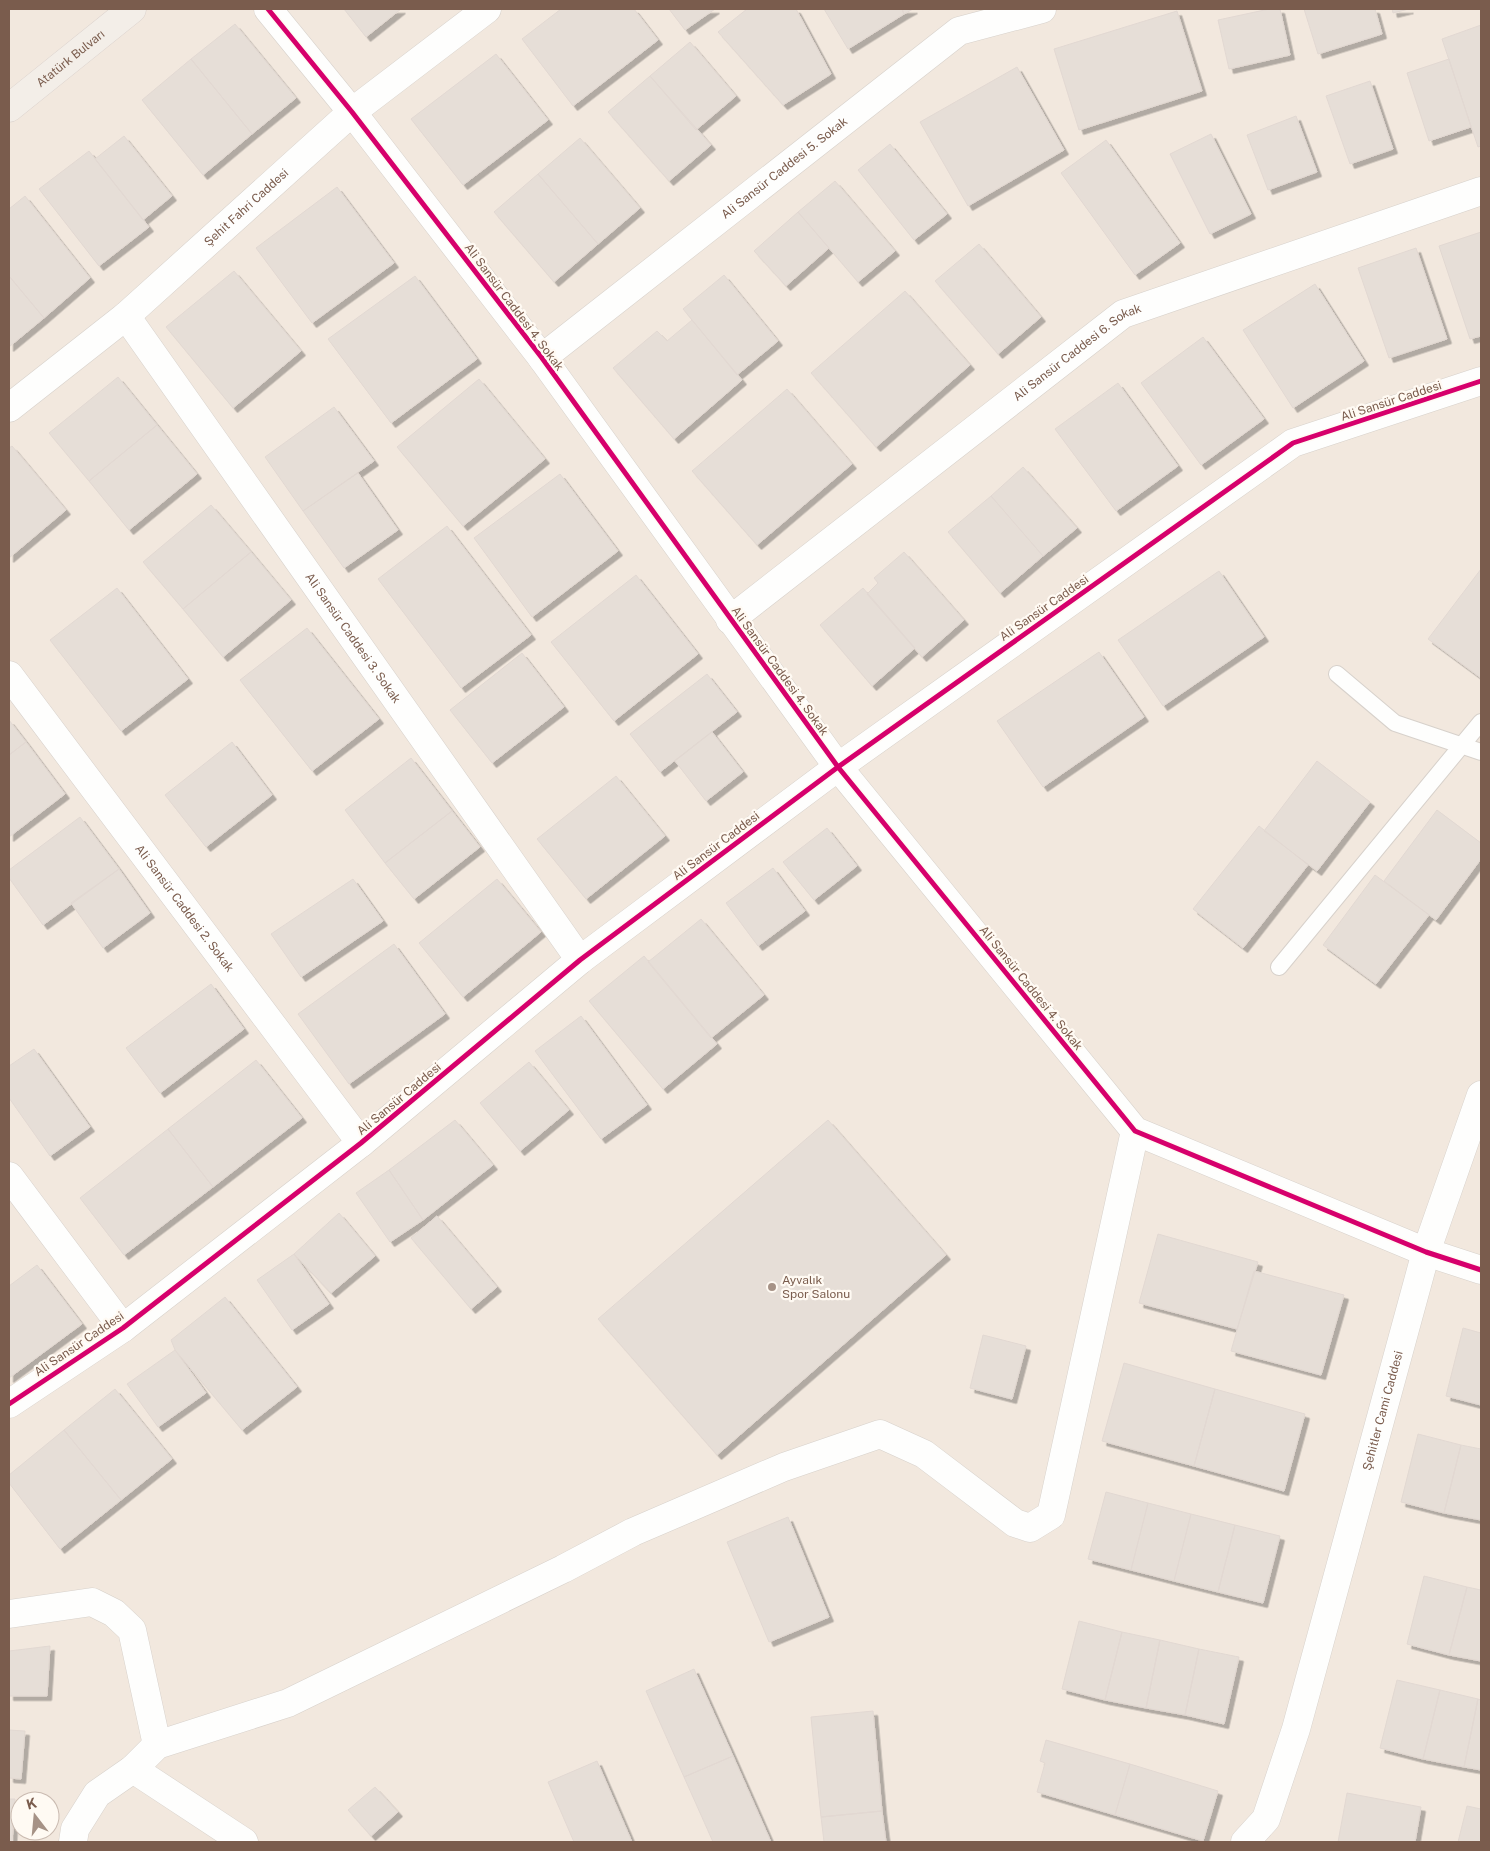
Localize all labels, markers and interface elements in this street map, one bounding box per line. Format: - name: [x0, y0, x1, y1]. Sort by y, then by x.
- street label: Atatürk Bulvarı: [34, 27, 107, 90]
- street label: Ali Sansür Caddesi 5. Sokak: [719, 114, 850, 222]
- street label: Şehit Fahri Caddesi: [201, 166, 291, 249]
- street label: Ali Sansür Caddesi 4. Sokak: [461, 241, 567, 374]
- street label: Ali Sansür Caddesi 6. Sokak: [1011, 301, 1143, 404]
- street label: Ali Sansür Caddesi: [1339, 378, 1443, 424]
- street label: Ali Sansür Caddesi 3. Sokak: [302, 570, 404, 706]
- street label: Ali Sansür Caddesi: [997, 572, 1091, 644]
- street label: Ali Sansür Caddesi 4. Sokak: [729, 604, 832, 738]
- street label: Ali Sansür Caddesi: [670, 809, 762, 883]
- street label: Ali Sansür Caddesi 2. Sokak: [132, 842, 237, 975]
- street label: Ali Sansür Caddesi 4. Sokak: [976, 923, 1086, 1053]
- street label: Ali Sansür Caddesi: [354, 1060, 444, 1138]
- place label: Ayvalık Spor Salonu: [782, 1273, 850, 1301]
- marker: Ayvalık Spor Salonu: [766, 1281, 778, 1293]
- street label: Ali Sansür Caddesi: [32, 1309, 127, 1379]
- street label: Şehitler Cami Caddesi: [1360, 1349, 1406, 1472]
- north arrow: [10, 1791, 60, 1841]
- text: K: [24, 1794, 38, 1813]

